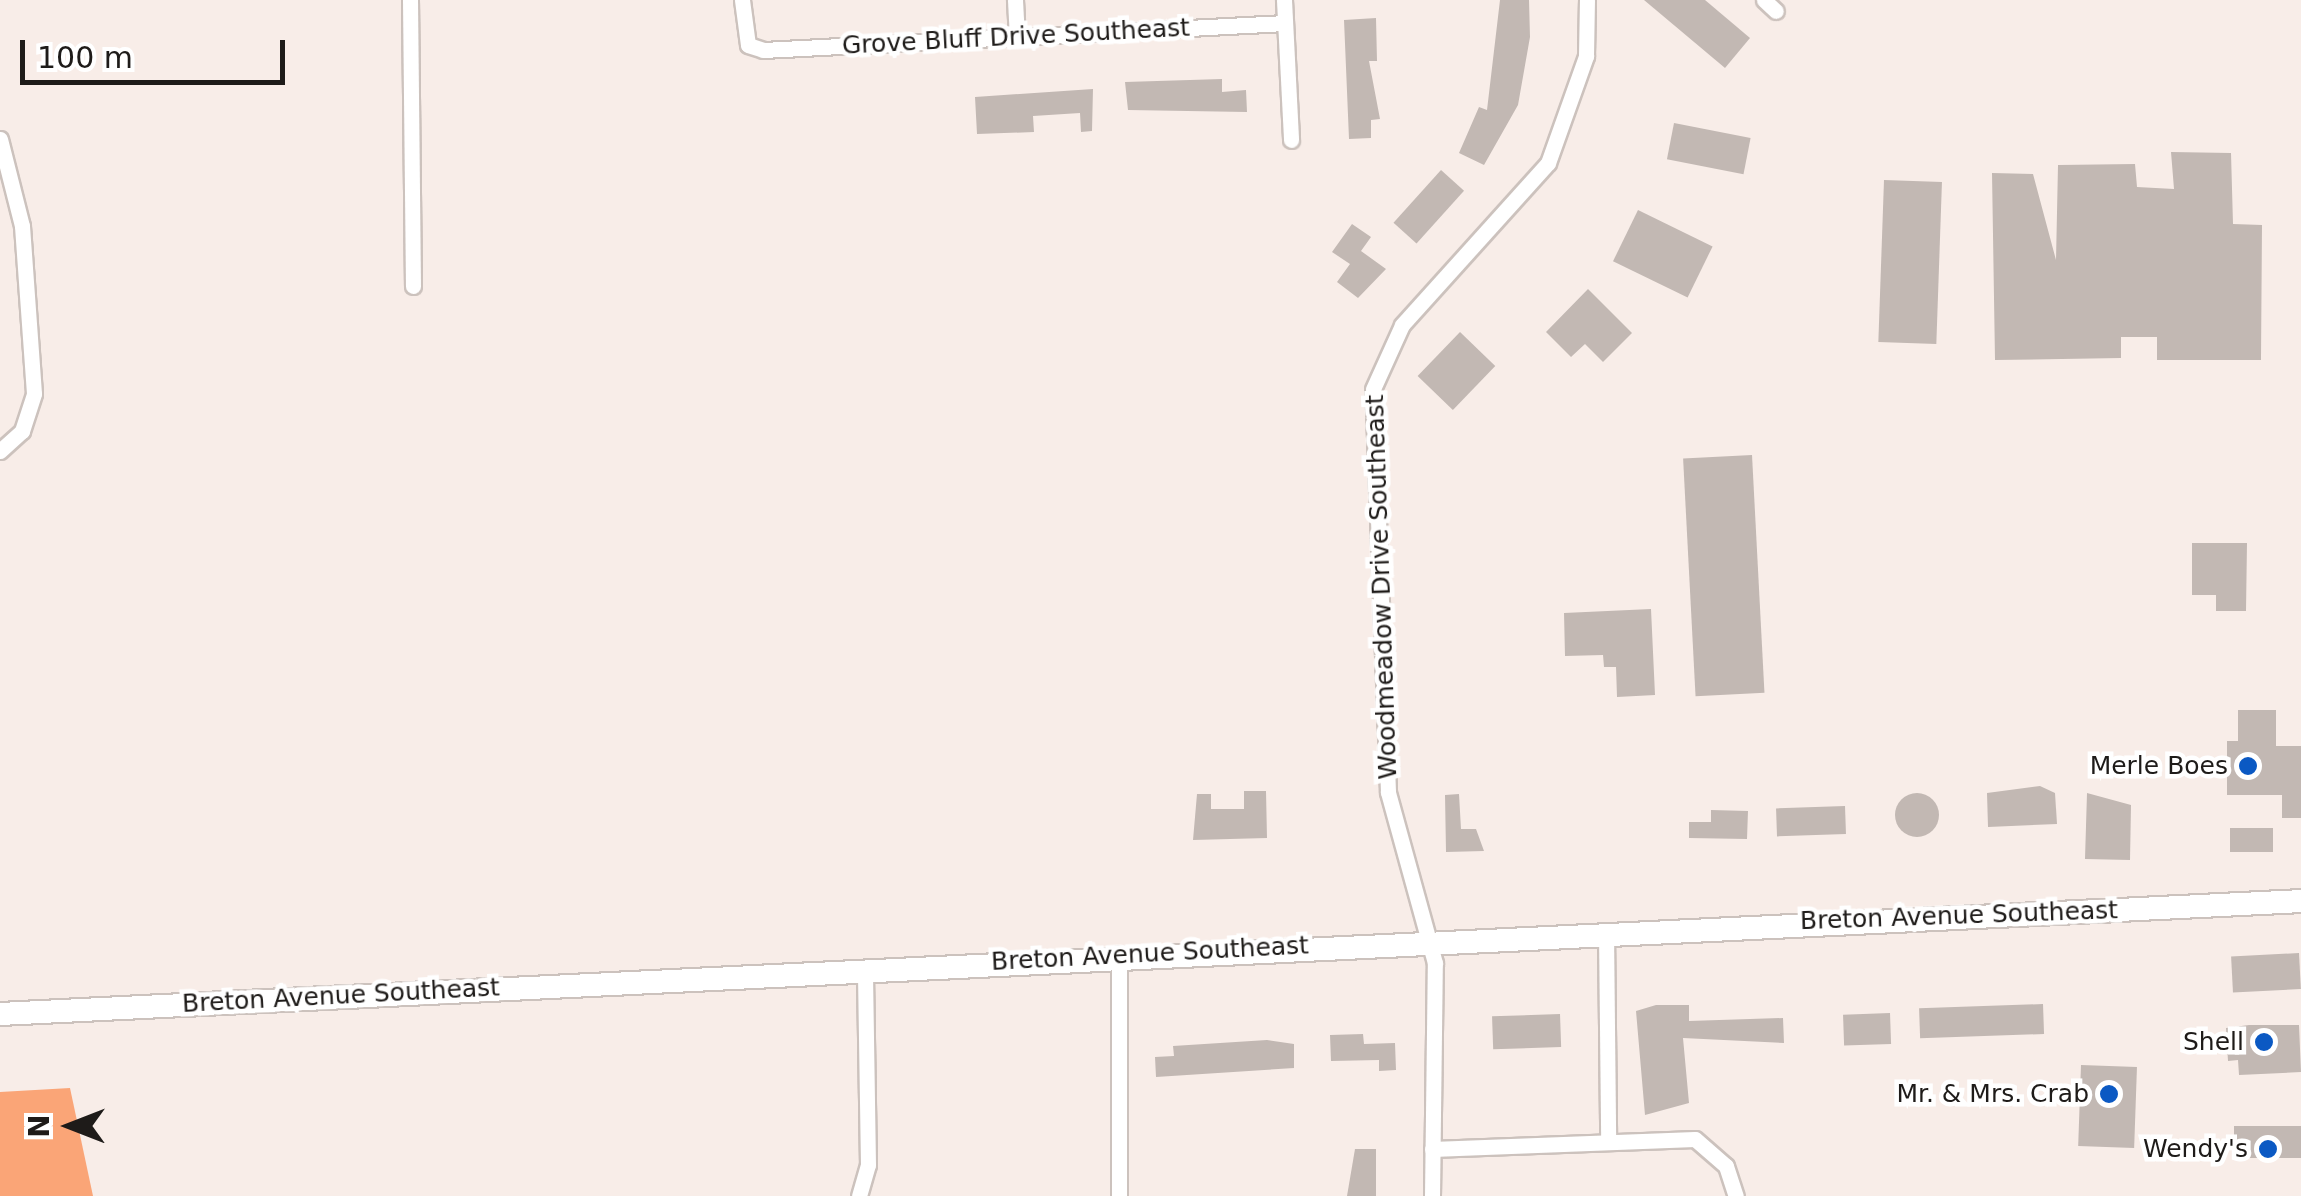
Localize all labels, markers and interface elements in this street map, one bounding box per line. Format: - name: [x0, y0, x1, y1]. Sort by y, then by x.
- street label: Grove Bluff Drive Southeast: [841, 13, 1191, 61]
- scale bar: [25, 20, 290, 82]
- text: 100 m: [37, 40, 133, 75]
- street label: Woodmeadow Drive Southeast: [1360, 394, 1404, 780]
- place label: Merle Boes: [2090, 751, 2228, 781]
- marker: Merle Boes: [2237, 755, 2259, 777]
- street label: Breton Avenue Southeast: [1799, 895, 2119, 937]
- street label: Breton Avenue Southeast: [990, 931, 1310, 977]
- street label: Breton Avenue Southeast: [181, 973, 501, 1019]
- place label: Shell: [2183, 1027, 2244, 1057]
- marker: Shell: [2253, 1031, 2275, 1053]
- north arrow: [20, 1076, 120, 1176]
- place label: Mr. & Mrs. Crab: [1896, 1079, 2089, 1109]
- marker: Mr. & Mrs. Crab: [2098, 1083, 2120, 1105]
- text: N: [23, 1114, 56, 1138]
- place label: Wendy's: [2143, 1134, 2248, 1164]
- marker: Wendy's: [2257, 1138, 2279, 1160]

